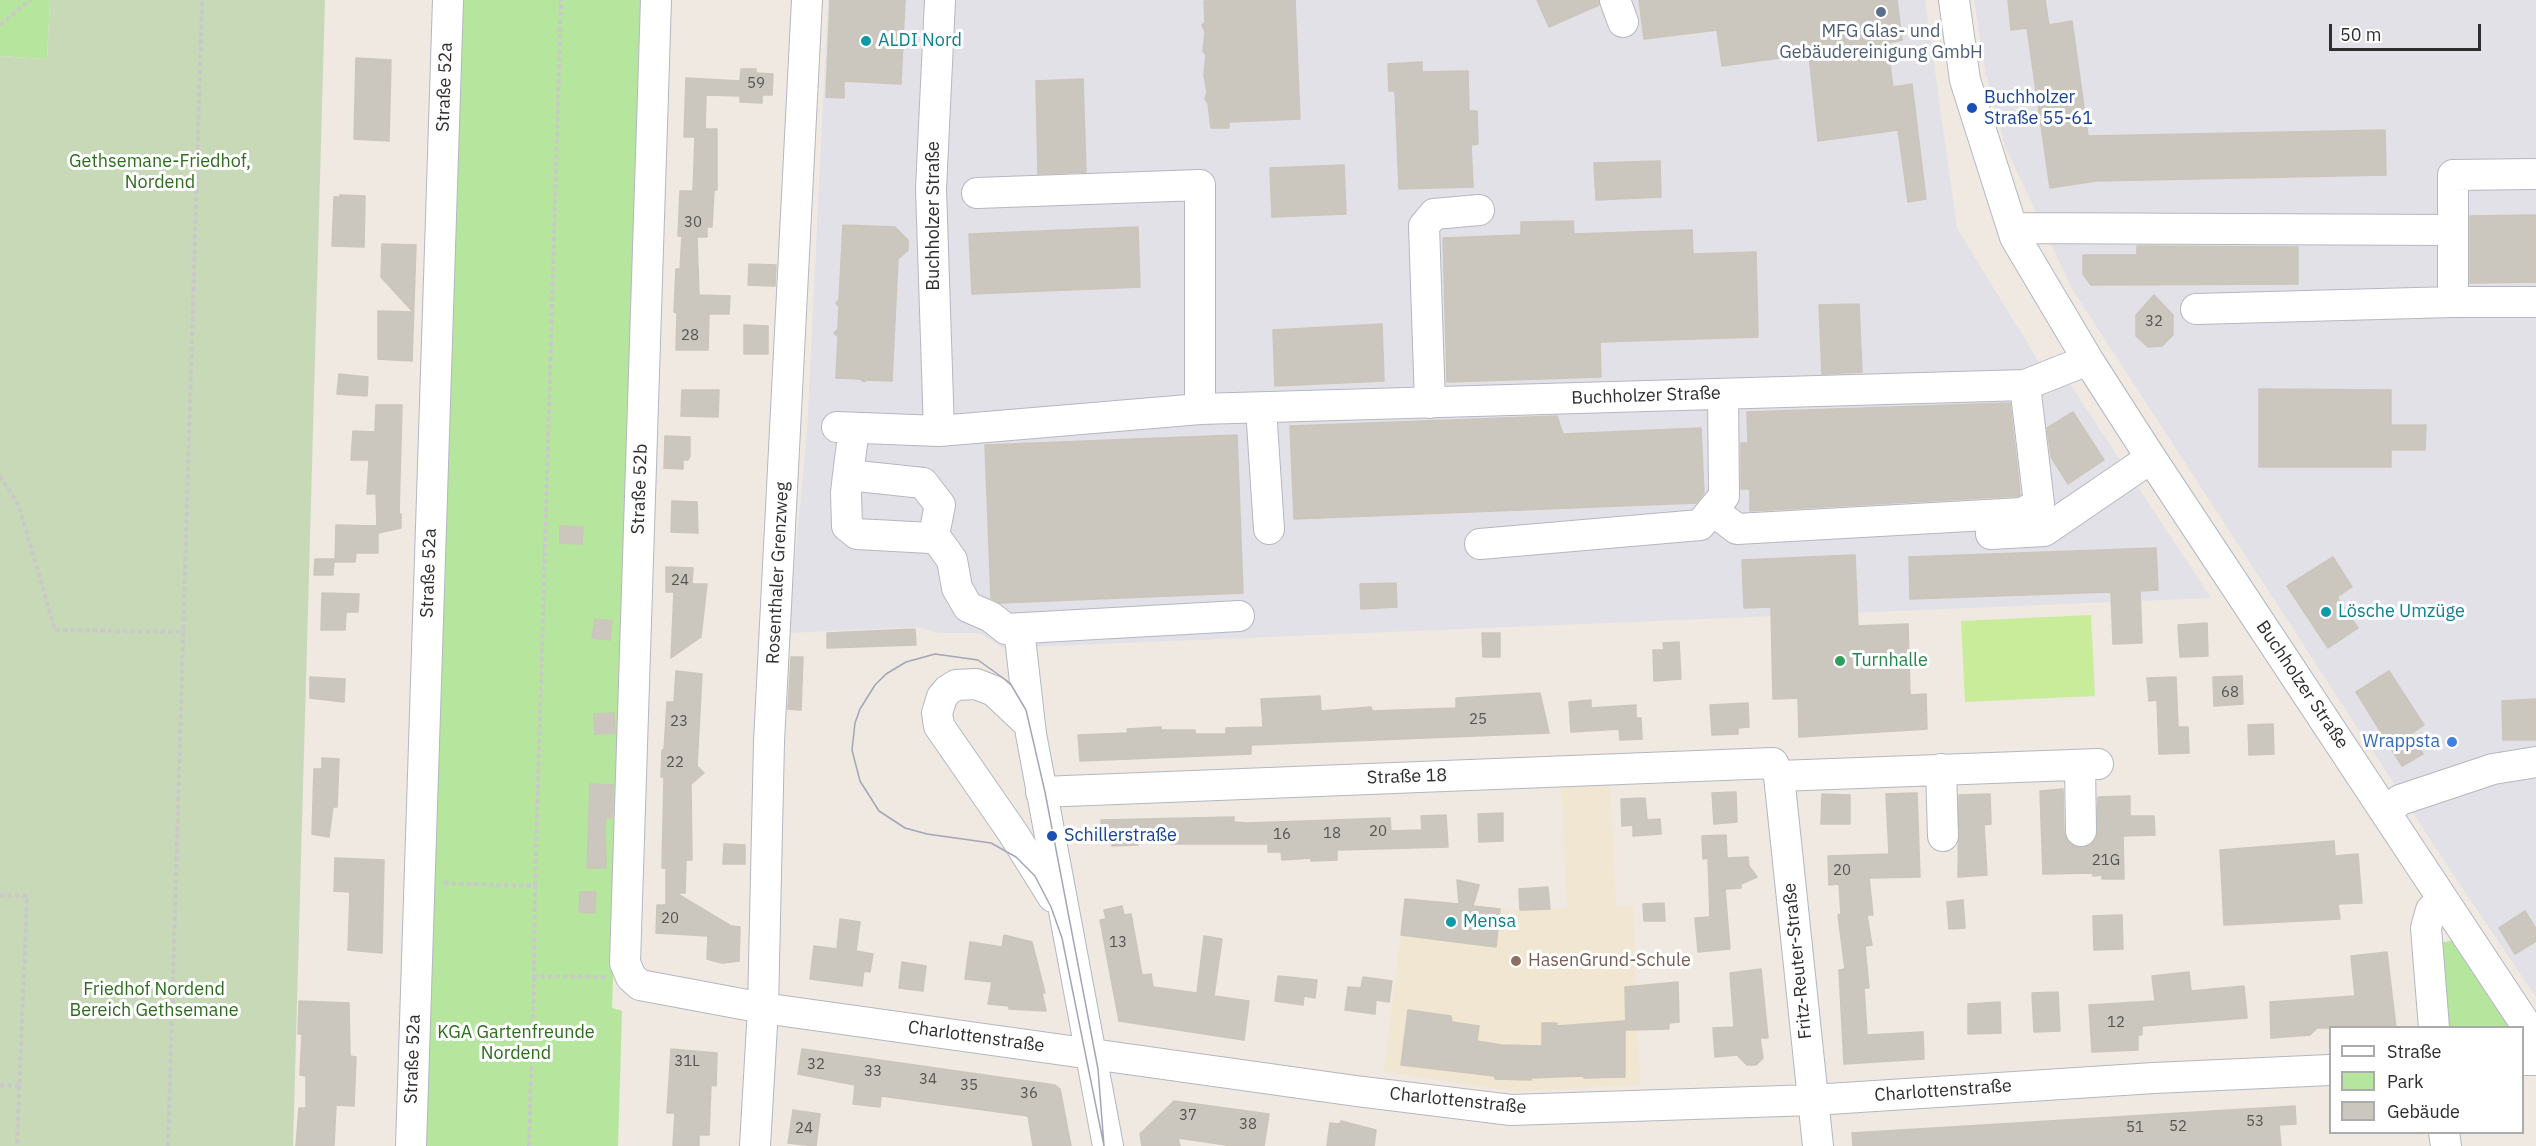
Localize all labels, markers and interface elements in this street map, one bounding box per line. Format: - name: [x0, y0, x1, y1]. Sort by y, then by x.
- marker: MFG Glas- und Gebäudereinigung GmbH: [1874, 5, 1888, 19]
- scale bar: [2332, 12, 2484, 50]
- place label: MFG Glas- und Gebäudereinigung GmbH: [1779, 21, 1983, 63]
- text: 50 m: [2340, 23, 2382, 46]
- place label: ALDI Nord: [878, 30, 962, 52]
- marker: ALDI Nord: [859, 34, 873, 48]
- street label: Straße 52a: [433, 42, 457, 132]
- house number: 59: [747, 75, 765, 93]
- place label: Buchholzer Straße 55-61: [1984, 87, 2093, 130]
- marker: Buchholzer Straße 55-61: [1965, 101, 1979, 115]
- street label: Buchholzer Straße: [923, 141, 945, 291]
- park label: Gethsemane-Friedhof, Nordend: [69, 151, 251, 194]
- house number: 30: [684, 214, 702, 232]
- house number: 32: [2145, 313, 2163, 331]
- house number: 28: [681, 327, 699, 345]
- street label: Buchholzer Straße: [1571, 383, 1721, 409]
- street label: Straße 52b: [628, 443, 652, 535]
- street label: Rosenthaler Grenzweg: [762, 481, 794, 665]
- street label: Straße 52a: [417, 528, 441, 618]
- house number: 24: [671, 572, 689, 590]
- place label: Lösche Umzüge: [2338, 601, 2465, 623]
- marker: Lösche Umzüge: [2319, 605, 2333, 619]
- street label: Buchholzer Straße: [2251, 617, 2353, 753]
- place label: Turnhalle: [1852, 650, 1928, 672]
- marker: Turnhalle: [1833, 654, 1847, 668]
- house number: 68: [2221, 684, 2239, 702]
- house number: 25: [1469, 711, 1487, 729]
- house number: 23: [670, 713, 688, 731]
- place label: Wrappsta: [2363, 731, 2440, 753]
- marker: Wrappsta: [2445, 735, 2459, 749]
- house number: 22: [666, 754, 684, 772]
- street label: Straße 18: [1367, 765, 1447, 789]
- house number: 20: [1369, 823, 1387, 841]
- place label: Schillerstraße: [1064, 825, 1177, 847]
- house number: 18: [1323, 825, 1341, 843]
- house number: 16: [1273, 826, 1291, 844]
- marker: Schillerstraße: [1045, 829, 1059, 843]
- house number: 21G: [2092, 852, 2120, 870]
- house number: 20: [1833, 862, 1851, 880]
- street label: Fritz-Reuter-Straße: [1779, 882, 1817, 1040]
- house number: 20: [661, 910, 679, 928]
- place label: Mensa: [1463, 911, 1516, 933]
- marker: Mensa: [1444, 915, 1458, 929]
- house number: 13: [1109, 934, 1127, 952]
- place label: HasenGrund-Schule: [1528, 950, 1691, 972]
- marker: HasenGrund-Schule: [1509, 954, 1523, 968]
- park label: Friedhof Nordend Bereich Gethsemane: [69, 979, 239, 1022]
- street label: Straße 52a: [401, 1014, 425, 1104]
- house number: 12: [2107, 1014, 2125, 1032]
- street label: Charlottenstraße: [906, 1017, 1046, 1057]
- park label: KGA Gartenfreunde Nordend: [437, 1022, 595, 1064]
- legend: [2329, 1026, 2524, 1134]
- text: Straße: [2387, 1040, 2441, 1063]
- house number: 31L: [674, 1053, 700, 1071]
- house number: 32: [807, 1056, 825, 1074]
- house number: 33: [864, 1063, 882, 1081]
- text: Park: [2387, 1070, 2423, 1093]
- house number: 34: [919, 1071, 937, 1089]
- street label: Charlottenstraße: [1874, 1075, 2012, 1107]
- house number: 35: [960, 1077, 978, 1095]
- street label: Charlottenstraße: [1388, 1083, 1528, 1119]
- house number: 36: [1020, 1085, 1038, 1103]
- text: Gebäude: [2387, 1100, 2460, 1123]
- house number: 37: [1179, 1107, 1197, 1125]
- house number: 53: [2246, 1113, 2264, 1131]
- house number: 38: [1239, 1116, 1257, 1134]
- house number: 52: [2169, 1118, 2187, 1136]
- house number: 51: [2126, 1119, 2144, 1137]
- house number: 24: [795, 1120, 813, 1138]

